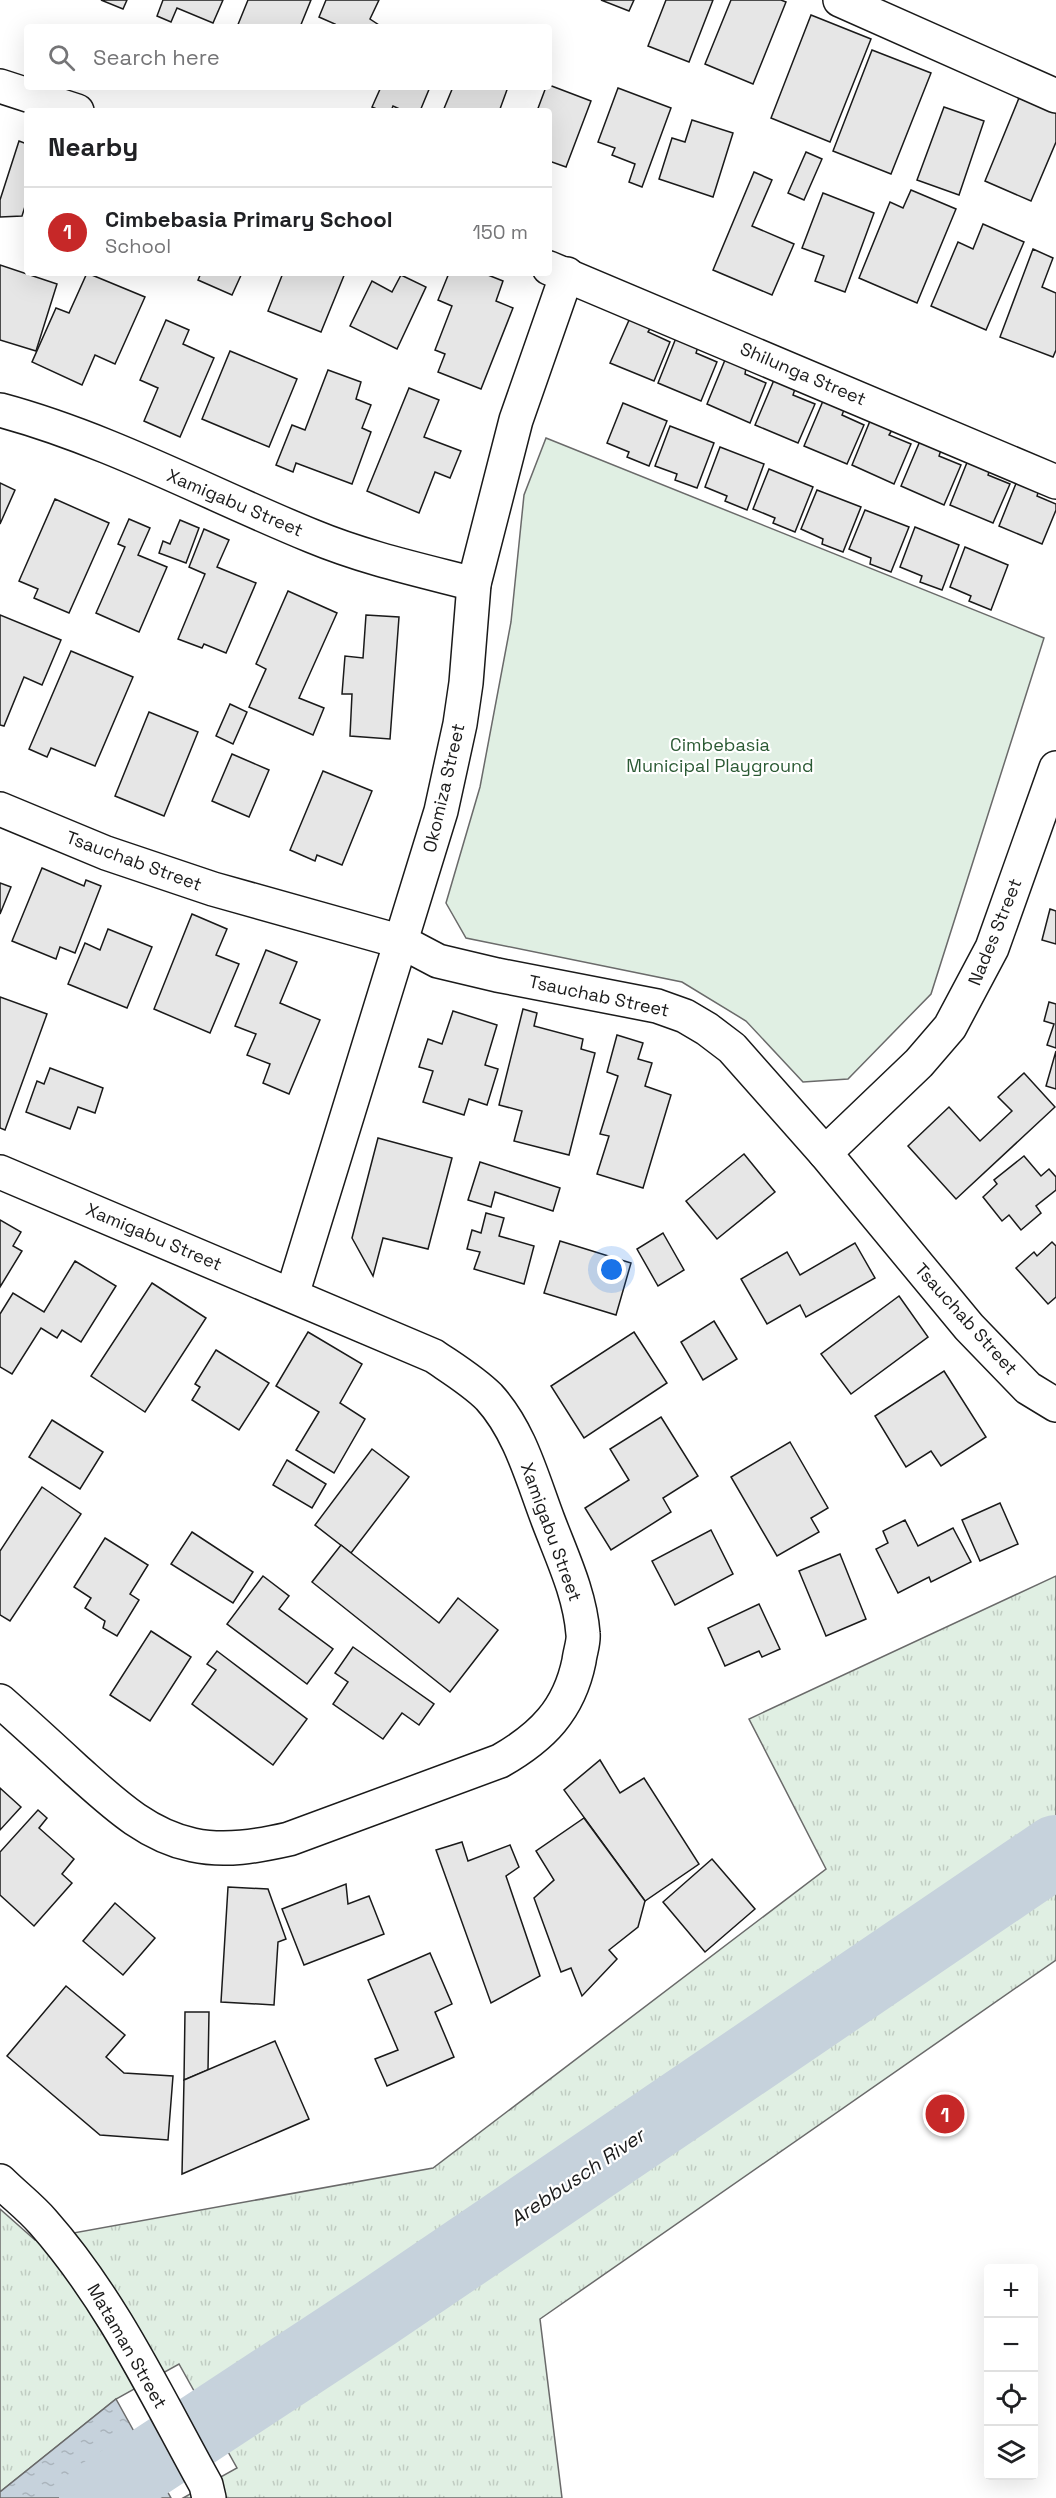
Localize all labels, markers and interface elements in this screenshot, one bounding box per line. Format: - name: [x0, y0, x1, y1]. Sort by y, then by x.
- search box: [24, 24, 552, 90]
- icon: search: [45, 41, 78, 74]
- text: Search here: [93, 43, 220, 71]
- text: Nearby: [48, 130, 138, 164]
- text: Cimbebasia Primary School: [105, 205, 393, 233]
- text: 1: [63, 219, 72, 245]
- text: 150 m: [473, 219, 528, 245]
- text: School: [105, 233, 171, 259]
- street label: Shilunga Street: [737, 337, 870, 410]
- street label: Xamigabu Street: [164, 463, 307, 542]
- street label: Okomiza Street: [418, 721, 470, 855]
- park label: Cimbebasia Municipal Playground: [626, 733, 814, 777]
- street label: Tsauchab Street: [63, 825, 205, 896]
- street label: Nades Street: [963, 875, 1026, 989]
- street label: Tsauchab Street: [527, 969, 671, 1022]
- street label: Xamigabu Street: [83, 1197, 226, 1276]
- your location: [597, 1255, 626, 1284]
- street label: Tsauchab Street: [910, 1258, 1023, 1379]
- street label: Xamigabu Street: [516, 1459, 587, 1604]
- pin: 1: [926, 2092, 964, 2136]
- water label: Arebbusch River: [505, 2121, 651, 2232]
- map controls: [984, 2264, 1038, 2480]
- button: +: [984, 2264, 1038, 2318]
- street label: Mataman Street: [82, 2279, 172, 2412]
- button: −: [984, 2318, 1038, 2372]
- button: locate: [984, 2372, 1038, 2426]
- button: layers: [984, 2426, 1038, 2480]

